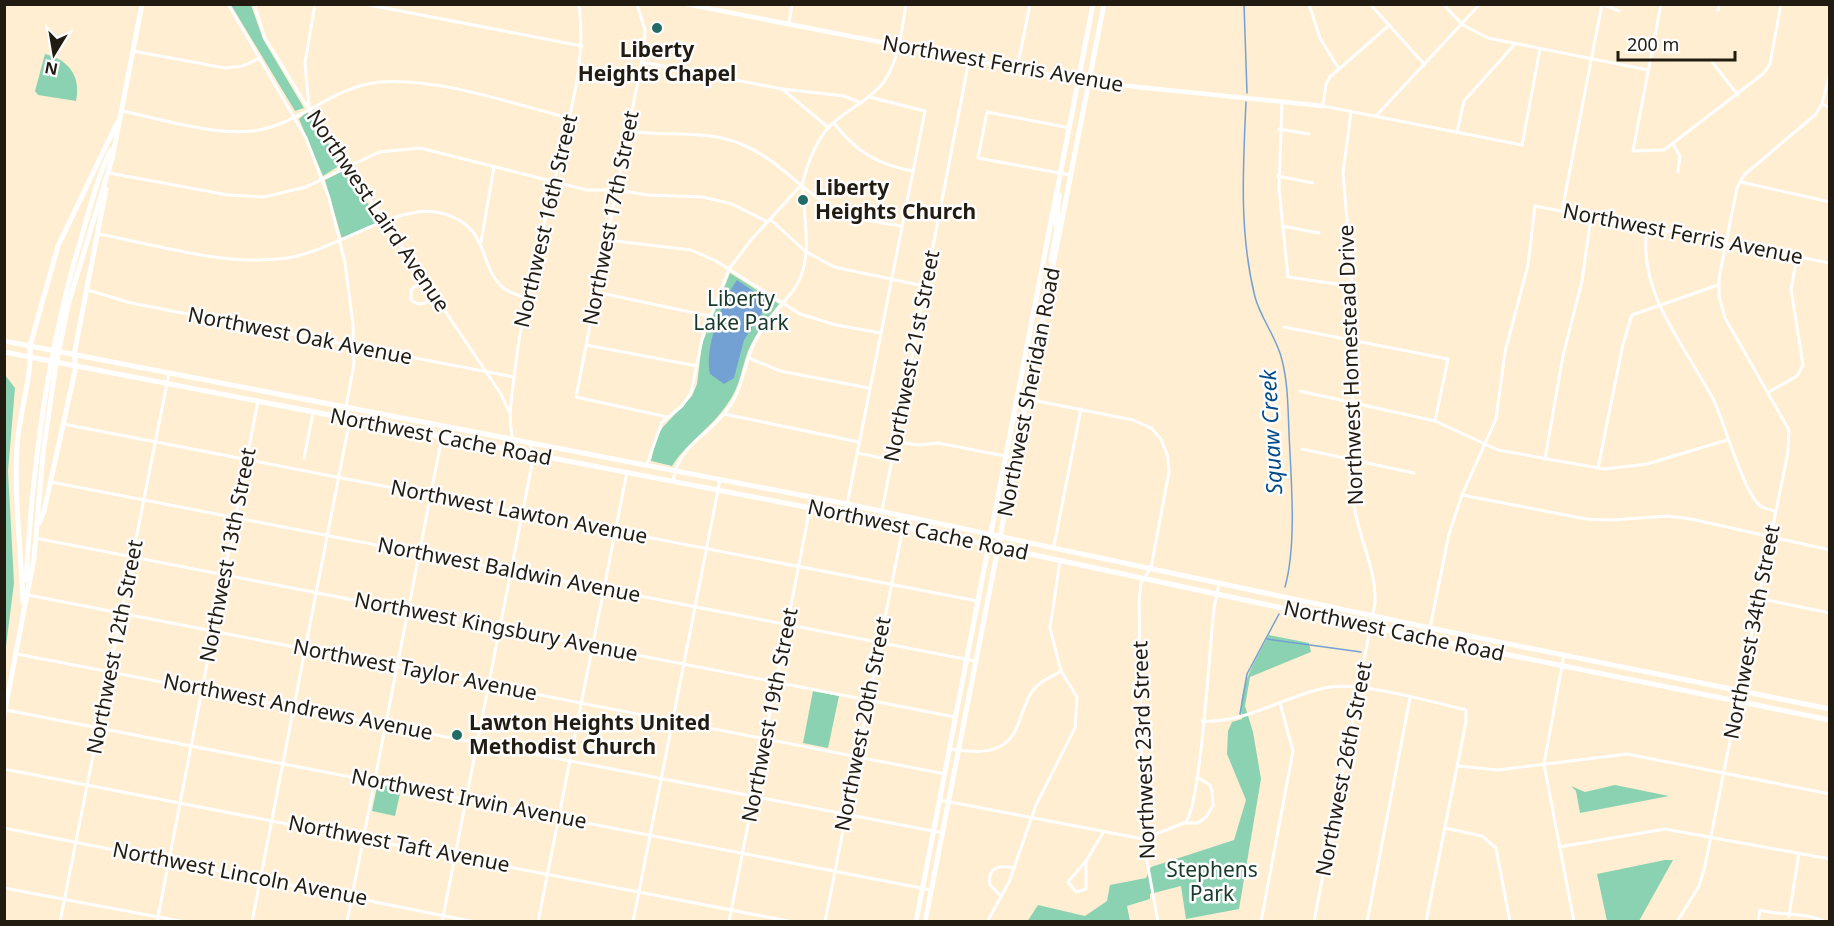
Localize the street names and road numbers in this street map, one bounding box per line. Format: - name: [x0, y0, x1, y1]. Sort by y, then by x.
- street label: Northwest Ferris Avenue: [881, 28, 1126, 98]
- street label: Northwest Laird Avenue: [301, 104, 457, 317]
- street label: Northwest 17th Street: [575, 108, 645, 327]
- street label: Northwest 16th Street: [507, 111, 583, 330]
- street label: Northwest Ferris Avenue: [1561, 196, 1806, 270]
- street label: Northwest Homestead Drive: [1331, 224, 1369, 506]
- street label: Northwest 21st Street: [877, 247, 945, 464]
- street label: Northwest Sheridan Road: [990, 265, 1066, 519]
- street label: Northwest Oak Avenue: [186, 300, 415, 371]
- street label: Northwest Cache Road: [328, 401, 554, 471]
- street label: Northwest 13th Street: [192, 445, 262, 664]
- street label: Northwest Lawton Avenue: [388, 472, 650, 550]
- street label: Northwest Cache Road: [805, 492, 1031, 566]
- street label: Northwest 34th Street: [1716, 522, 1786, 741]
- street label: Northwest Baldwin Avenue: [375, 530, 643, 608]
- street label: Northwest 12th Street: [79, 537, 149, 756]
- street label: Northwest Kingsbury Avenue: [352, 585, 640, 667]
- street label: Northwest Cache Road: [1281, 593, 1507, 667]
- street label: Northwest 19th Street: [734, 605, 804, 824]
- street label: Northwest 20th Street: [827, 614, 897, 833]
- street label: Northwest Taylor Avenue: [291, 632, 539, 706]
- street label: Northwest 23rd Street: [1125, 640, 1161, 860]
- street label: Northwest 26th Street: [1308, 659, 1378, 878]
- street label: Northwest Andrews Avenue: [161, 666, 435, 746]
- street label: Northwest Irwin Avenue: [349, 761, 589, 835]
- street label: Northwest Taft Avenue: [286, 808, 512, 878]
- street label: Northwest Lincoln Avenue: [110, 835, 370, 911]

